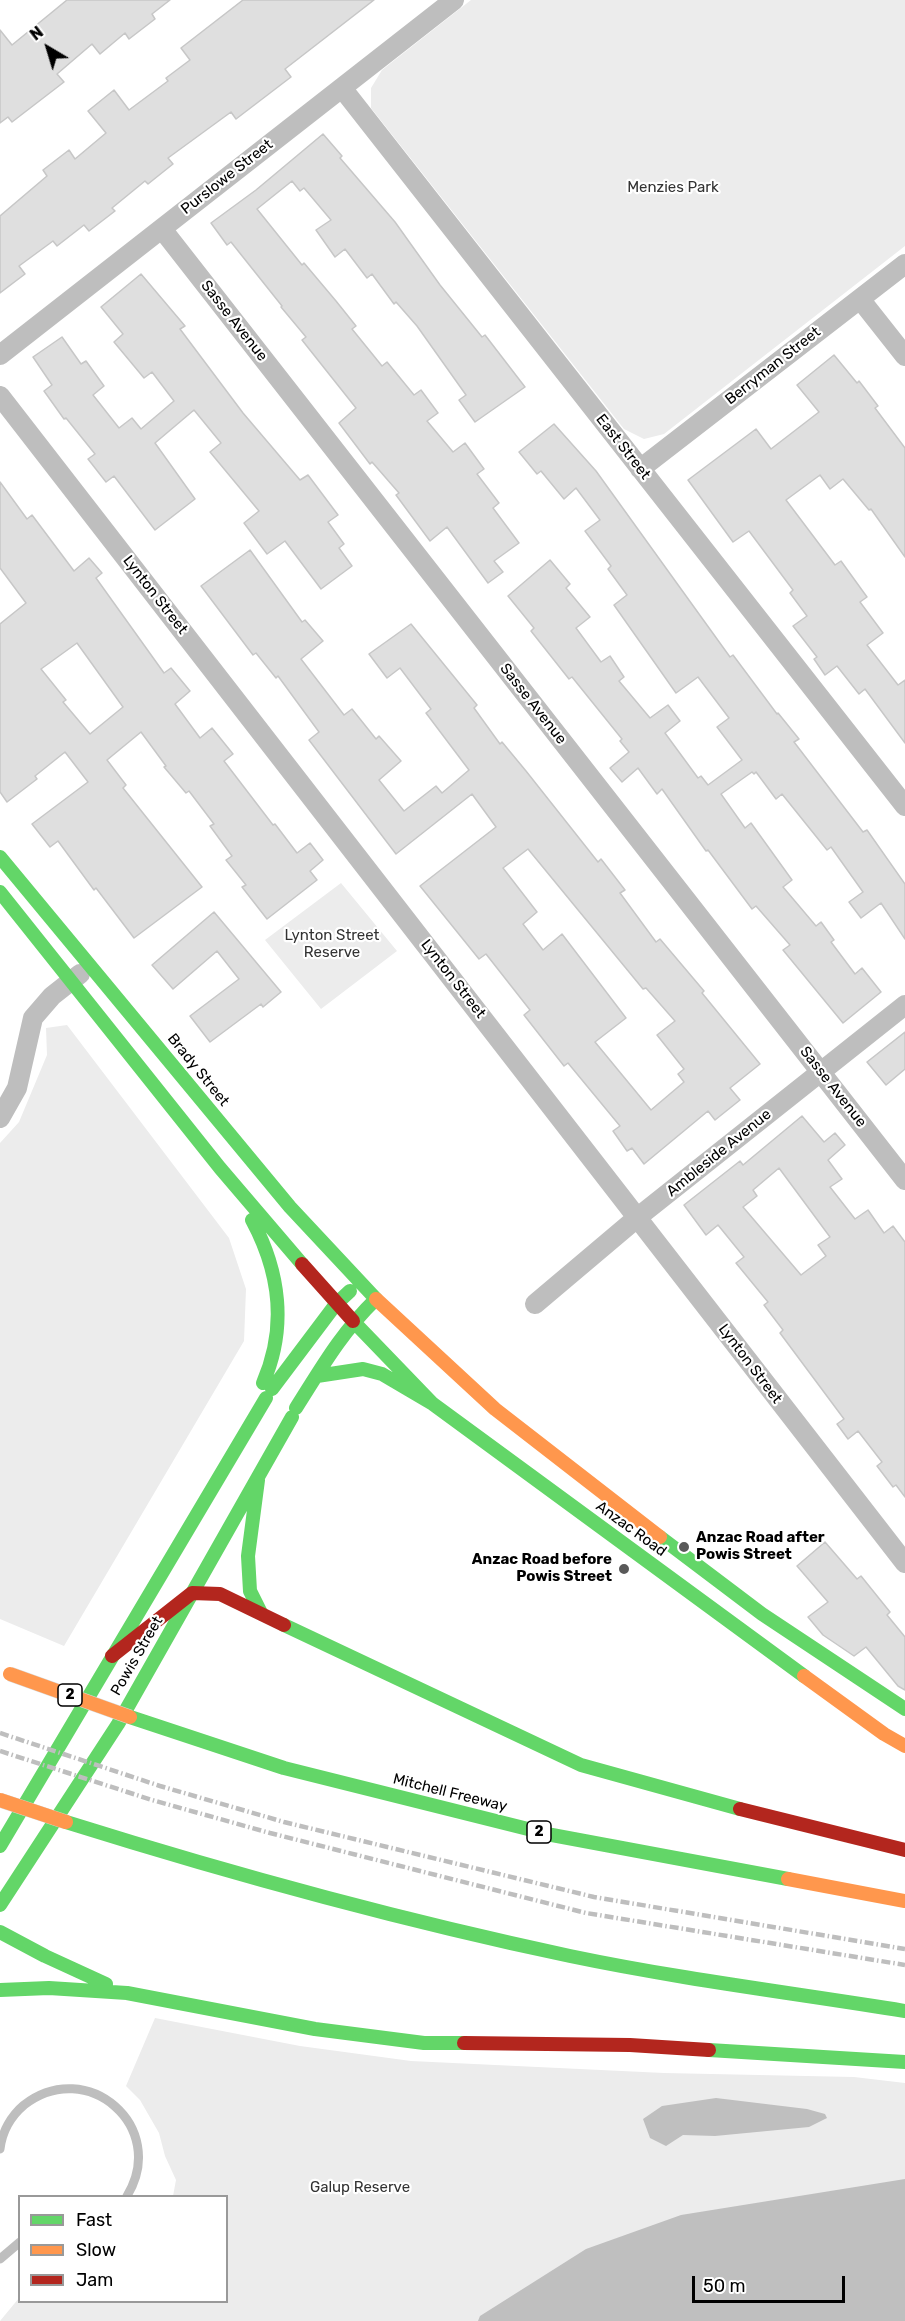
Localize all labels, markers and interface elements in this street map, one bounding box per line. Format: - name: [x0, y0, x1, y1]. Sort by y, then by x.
- north arrow: [18, 18, 78, 78]
- text: N: [26, 22, 47, 44]
- street label: Purslowe Street: [178, 136, 276, 218]
- park label: Menzies Park: [627, 179, 719, 197]
- street label: Sasse Avenue: [197, 277, 271, 365]
- street label: Berryman Street: [722, 323, 824, 409]
- street label: East Street: [592, 411, 654, 483]
- street label: Lynton Street: [119, 552, 191, 638]
- street label: Sasse Avenue: [496, 660, 570, 748]
- park label: Lynton Street Reserve: [285, 927, 379, 962]
- street label: Lynton Street: [417, 936, 489, 1022]
- street label: Brady Street: [163, 1030, 233, 1110]
- street label: Sasse Avenue: [796, 1043, 870, 1131]
- street label: Ambleside Avenue: [663, 1105, 775, 1201]
- street label: Lynton Street: [714, 1321, 786, 1407]
- street label: Anzac Road: [592, 1497, 670, 1561]
- place label: Anzac Road after Powis Street: [696, 1529, 825, 1564]
- marker: Anzac Road after Powis Street: [677, 1540, 691, 1554]
- place label: Anzac Road before Powis Street: [472, 1551, 612, 1586]
- marker: Anzac Road before Powis Street: [617, 1562, 631, 1576]
- street label: Powis Street: [107, 1613, 167, 1699]
- road number: 2: [58, 1684, 82, 1706]
- street label: Mitchell Freeway: [391, 1770, 509, 1816]
- road number: 2: [527, 1821, 551, 1843]
- park label: Galup Reserve: [310, 2179, 410, 2197]
- legend: [18, 2195, 228, 2303]
- text: Fast: [76, 2209, 112, 2231]
- text: Slow: [76, 2239, 116, 2261]
- scale bar: [695, 2264, 848, 2302]
- text: Jam: [76, 2269, 113, 2291]
- text: 50 m: [703, 2275, 746, 2297]

